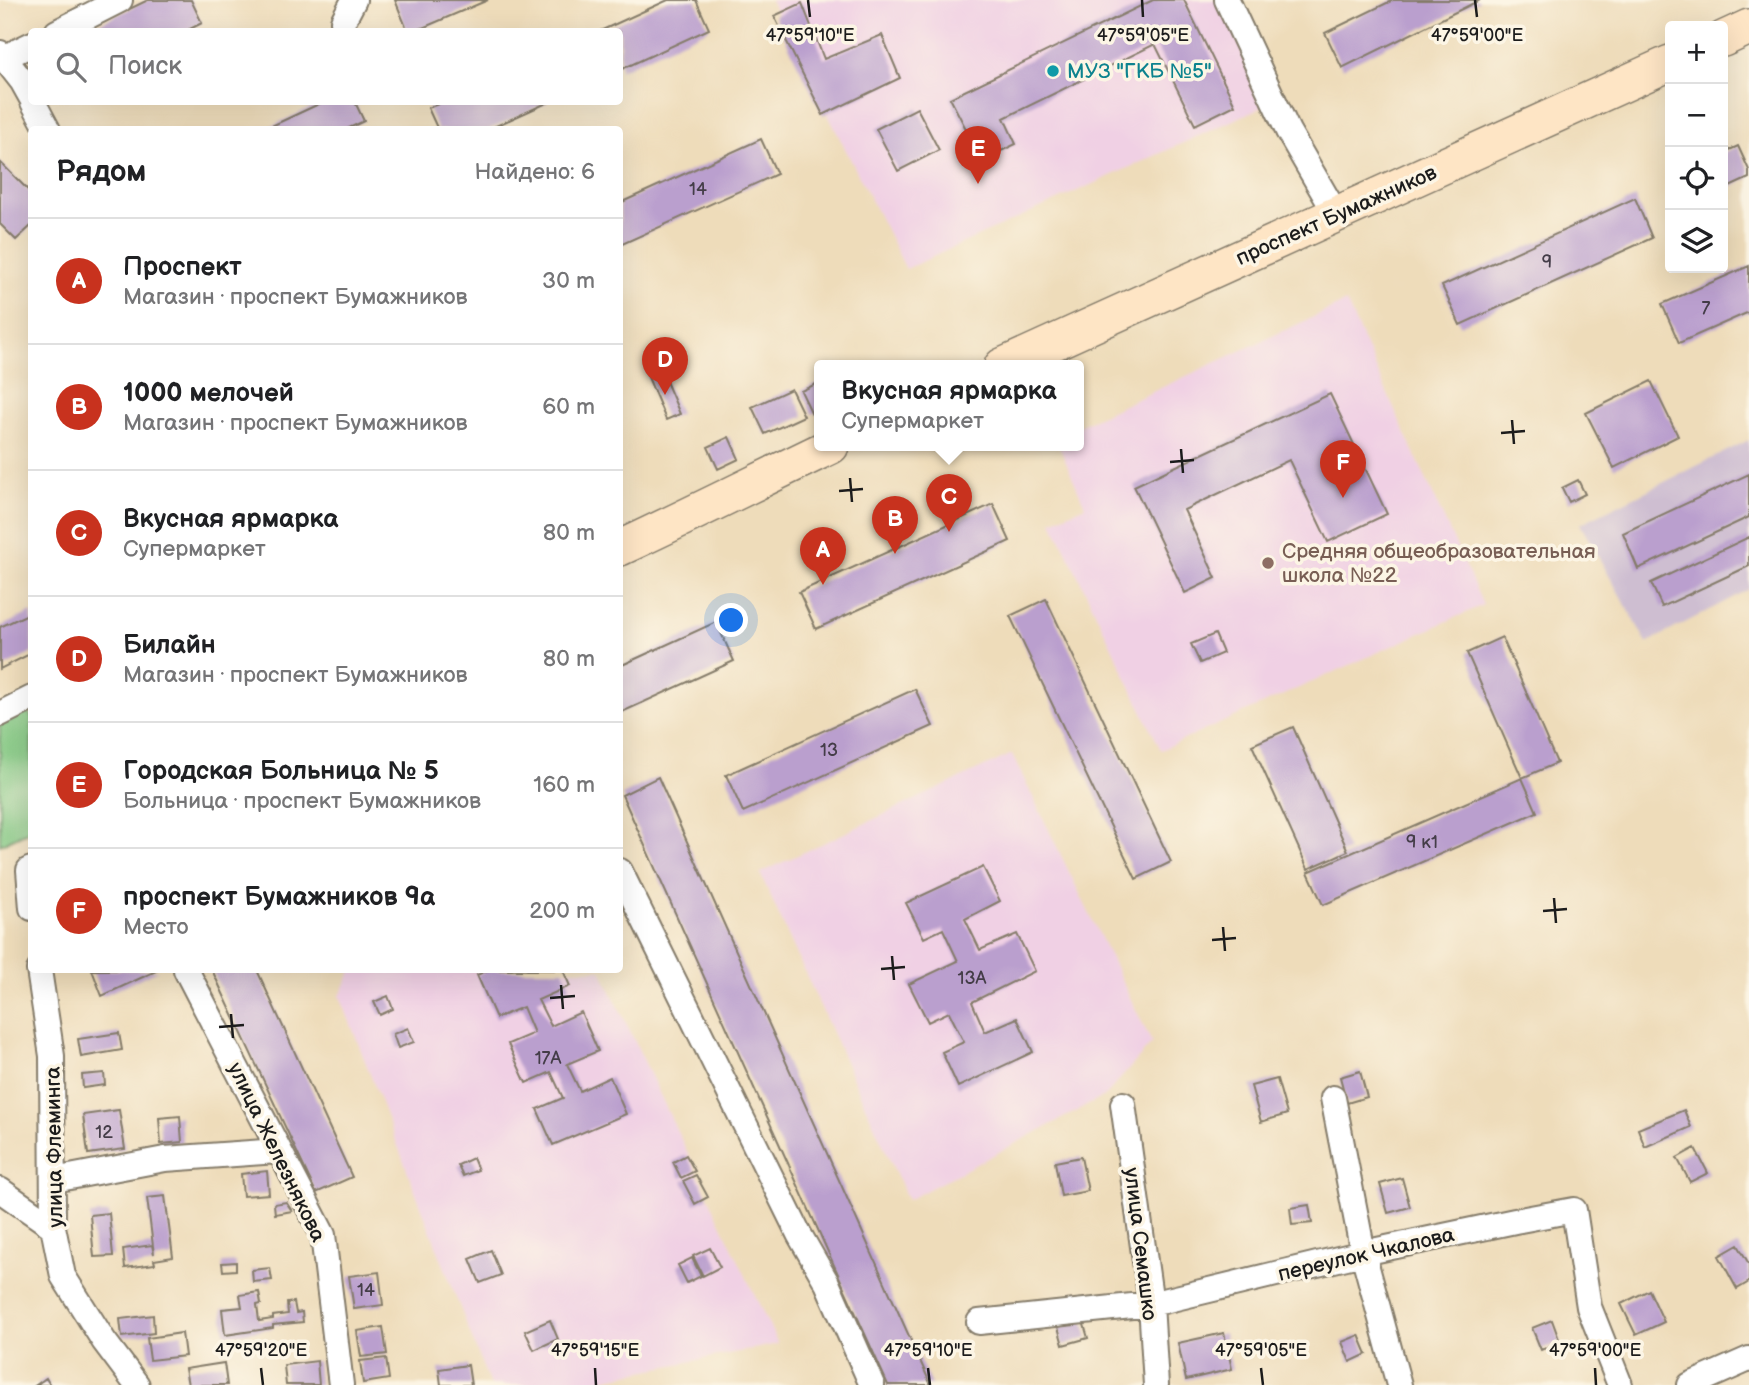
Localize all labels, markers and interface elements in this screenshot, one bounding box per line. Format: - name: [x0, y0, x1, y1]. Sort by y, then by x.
- map controls: [1665, 21, 1728, 273]
- button: +: [1665, 21, 1728, 84]
- text: 47°59'10"E: [766, 25, 855, 46]
- text: 47°59'05"E: [1097, 25, 1189, 46]
- text: 47°59'00"E: [1431, 25, 1523, 46]
- search box: [28, 28, 623, 105]
- icon: search: [52, 48, 90, 86]
- text: Поиск: [108, 51, 182, 82]
- place label: МУЗ "ГКБ №5": [1067, 59, 1212, 84]
- marker: МУЗ "ГКБ №5": [1045, 63, 1061, 79]
- button: −: [1665, 84, 1728, 147]
- pin: E: [955, 126, 1001, 184]
- button: locate: [1665, 147, 1728, 210]
- text: Рядом: [56, 154, 146, 190]
- text: Найдено: 6: [474, 158, 595, 186]
- street label: проспект Бумажников: [1232, 160, 1441, 271]
- house number: 14: [689, 179, 707, 200]
- button: layers: [1665, 210, 1728, 273]
- text: Проспект: [123, 252, 242, 283]
- house number: 9: [1542, 252, 1552, 273]
- text: A: [72, 267, 86, 295]
- text: 30 m: [542, 267, 595, 295]
- text: Магазин · проспект Бумажников: [123, 283, 468, 311]
- house number: 7: [1702, 298, 1711, 319]
- pin: D: [642, 337, 688, 395]
- popup: [814, 360, 1084, 451]
- text: Вкусная ярмарка: [841, 376, 1057, 407]
- text: 1000 мелочей: [123, 378, 294, 409]
- text: B: [71, 393, 87, 421]
- text: 60 m: [542, 393, 595, 421]
- text: Супермаркет: [841, 407, 984, 435]
- text: Магазин · проспект Бумажников: [123, 409, 468, 437]
- pin: F: [1320, 440, 1366, 498]
- pin: C: [926, 474, 972, 532]
- pin: B: [872, 496, 918, 554]
- text: Вкусная ярмарка: [123, 504, 338, 535]
- text: C: [71, 519, 87, 547]
- text: 80 m: [543, 519, 595, 547]
- pin: A: [800, 527, 846, 585]
- text: Супермаркет: [123, 535, 266, 563]
- place label: Средняя общеобразовательная школа №22: [1282, 539, 1596, 588]
- marker: Средняя общеобразовательная школа №22: [1260, 555, 1276, 571]
- your location: [714, 603, 748, 637]
- text: Билайн: [123, 630, 216, 661]
- text: D: [71, 645, 87, 673]
- text: 80 m: [543, 645, 595, 673]
- text: Магазин · проспект Бумажников: [123, 661, 468, 689]
- house number: 13: [820, 740, 838, 761]
- text: Городская Больница № 5: [123, 756, 439, 787]
- text: E: [72, 771, 86, 799]
- text: 160 m: [533, 771, 595, 799]
- text: Больница · проспект Бумажников: [123, 787, 481, 815]
- house number: 9 к1: [1406, 832, 1438, 853]
- text: проспект Бумажников 9а: [123, 882, 435, 913]
- text: F: [72, 897, 86, 925]
- text: 200 m: [529, 897, 595, 925]
- text: Место: [123, 913, 189, 941]
- house number: 13А: [958, 968, 987, 989]
- house number: 17А: [535, 1048, 561, 1069]
- street label: улица Железнякова: [222, 1059, 331, 1246]
- street label: улица Флеминга: [41, 1066, 68, 1228]
- house number: 12: [95, 1122, 113, 1143]
- street label: улица Семашко: [1119, 1166, 1162, 1322]
- street label: переулок Чкалова: [1275, 1222, 1457, 1287]
- house number: 14: [357, 1280, 375, 1301]
- text: 47°59'20"E: [215, 1340, 307, 1361]
- text: 47°59'15"E: [551, 1340, 639, 1361]
- text: 47°59'10"E: [884, 1340, 973, 1361]
- text: 47°59'05"E: [1215, 1340, 1307, 1361]
- text: 47°59'00"E: [1549, 1340, 1641, 1361]

